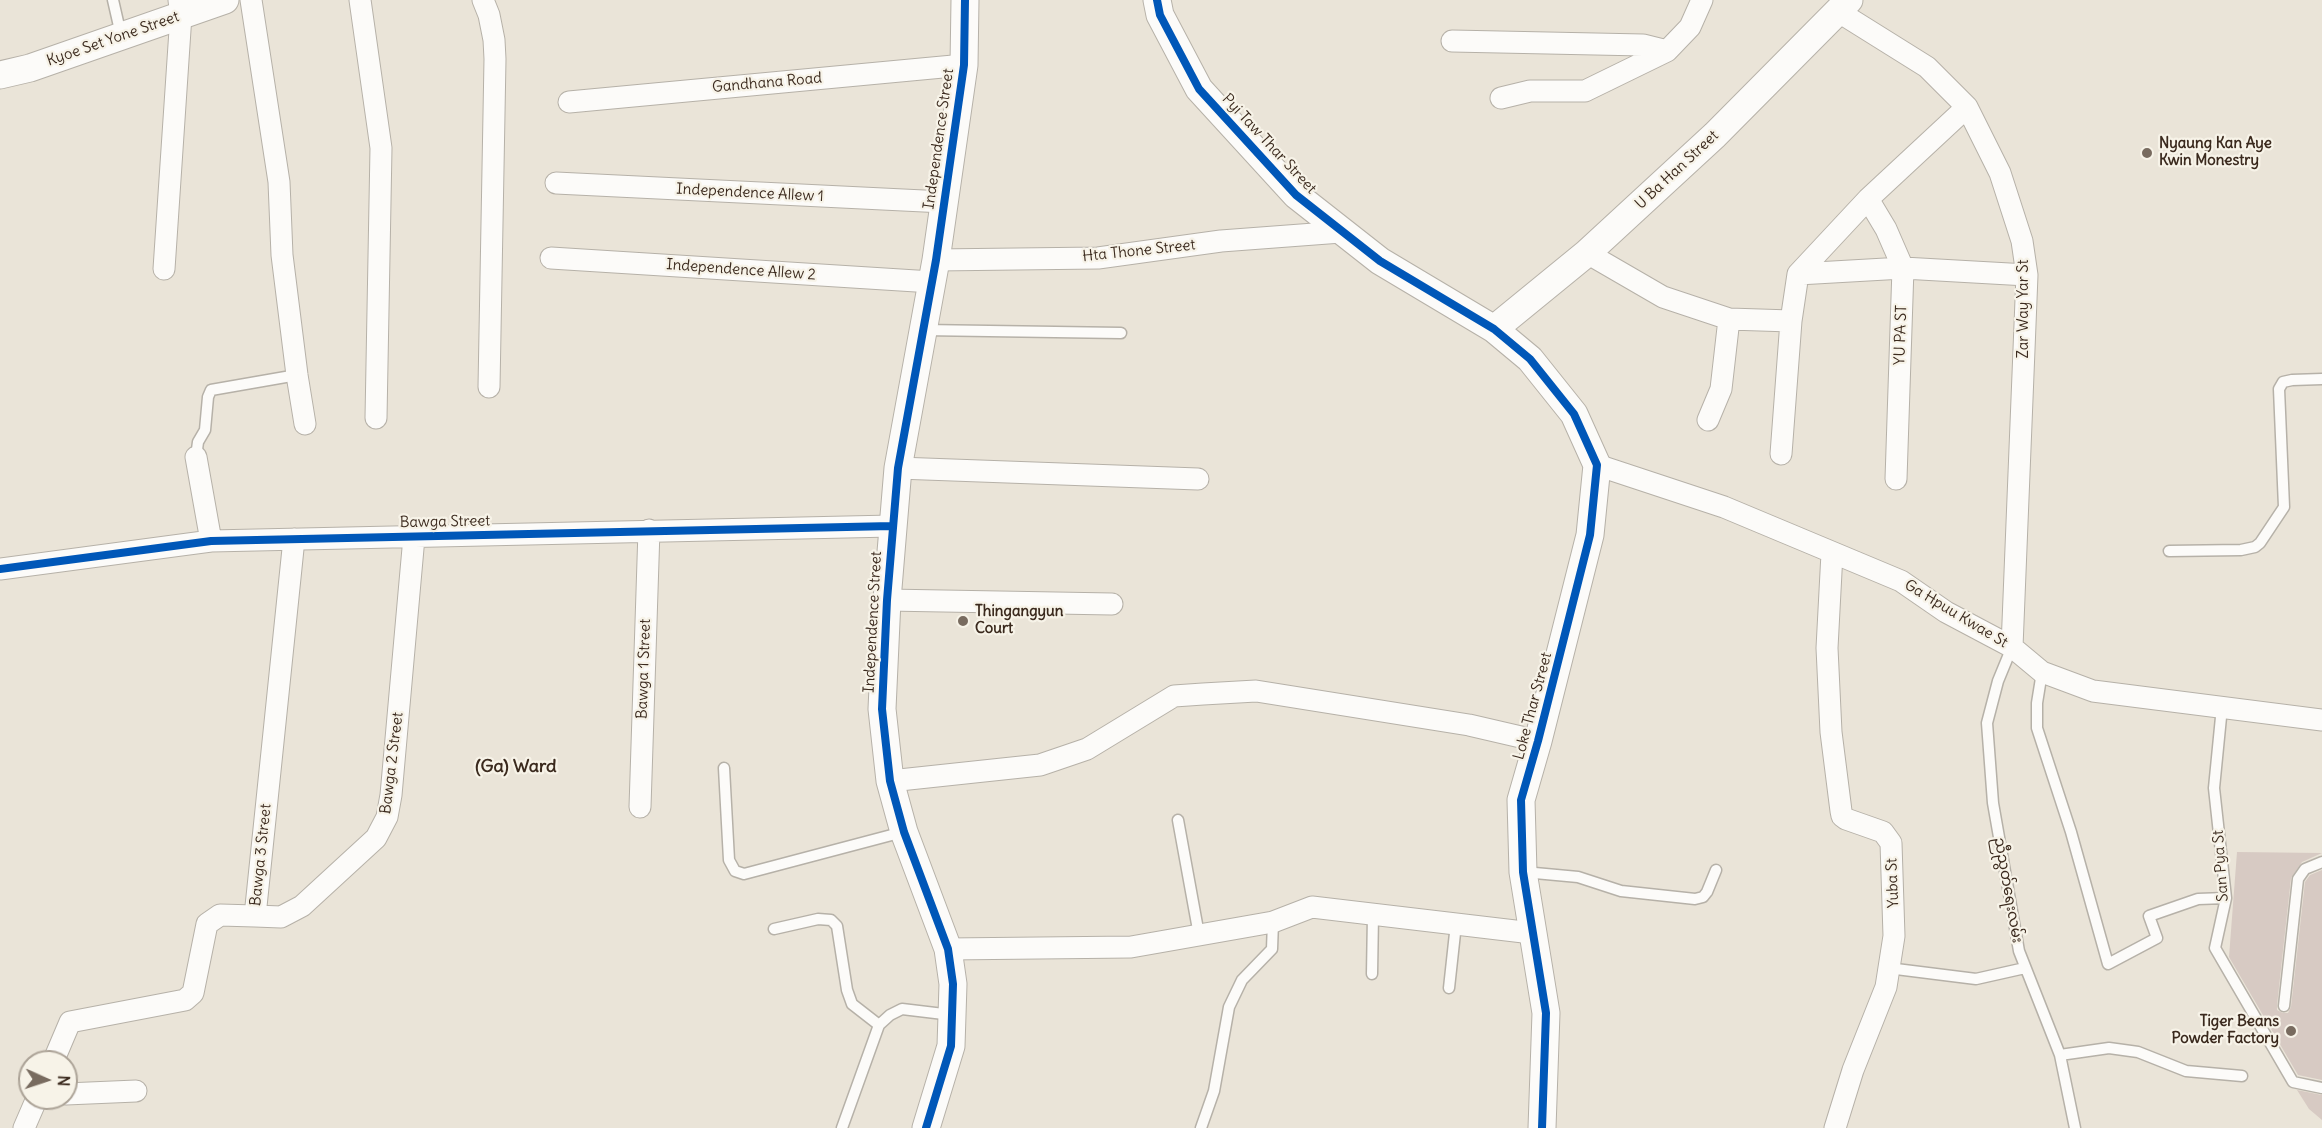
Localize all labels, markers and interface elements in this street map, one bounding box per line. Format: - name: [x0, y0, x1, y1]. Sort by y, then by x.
- street label: Kyoe Set Yone Street: [44, 8, 182, 70]
- street label: Independence Street: [920, 68, 958, 210]
- street label: Gandhana Road: [711, 69, 823, 97]
- street label: Pyi Taw Thar Street: [1218, 90, 1320, 198]
- street label: U Ba Han Street: [1632, 127, 1722, 213]
- place label: Nyaung Kan Aye Kwin Monestry: [2159, 135, 2272, 170]
- marker: Nyaung Kan Aye Kwin Monestry: [2140, 146, 2154, 160]
- street label: Independence Allew 1: [676, 180, 824, 206]
- street label: Hta Thone Street: [1082, 236, 1196, 266]
- street label: Independence Allew 2: [666, 256, 816, 284]
- street label: Zar Way Yar St: [2015, 260, 2033, 358]
- street label: YU PA ST: [1891, 305, 1911, 365]
- street label: Bawga Street: [399, 512, 491, 532]
- street label: Independence Street: [860, 551, 886, 693]
- street label: Ga Hpuu Kwae St: [1901, 576, 2011, 652]
- place label: Thingangyun Court: [975, 603, 1063, 638]
- marker: Thingangyun Court: [956, 614, 970, 628]
- street label: Bawga 1 Street: [633, 619, 655, 719]
- street label: Loke Thar Street: [1510, 650, 1556, 762]
- street label: Bawga 2 Street: [377, 711, 407, 815]
- district label: (Ga) Ward: [475, 756, 557, 778]
- street label: Bawga 3 Street: [247, 803, 275, 907]
- street label: San Pya St: [2210, 829, 2232, 903]
- street label: ညီညွတ်ရေးလမ်း: [1990, 836, 2026, 944]
- street label: Yuba St: [1883, 858, 1903, 908]
- place label: Tiger Beans Powder Factory: [2172, 1013, 2279, 1048]
- marker: Tiger Beans Powder Factory: [2284, 1024, 2298, 1038]
- north arrow: [18, 1050, 78, 1110]
- text: N: [54, 1075, 74, 1087]

